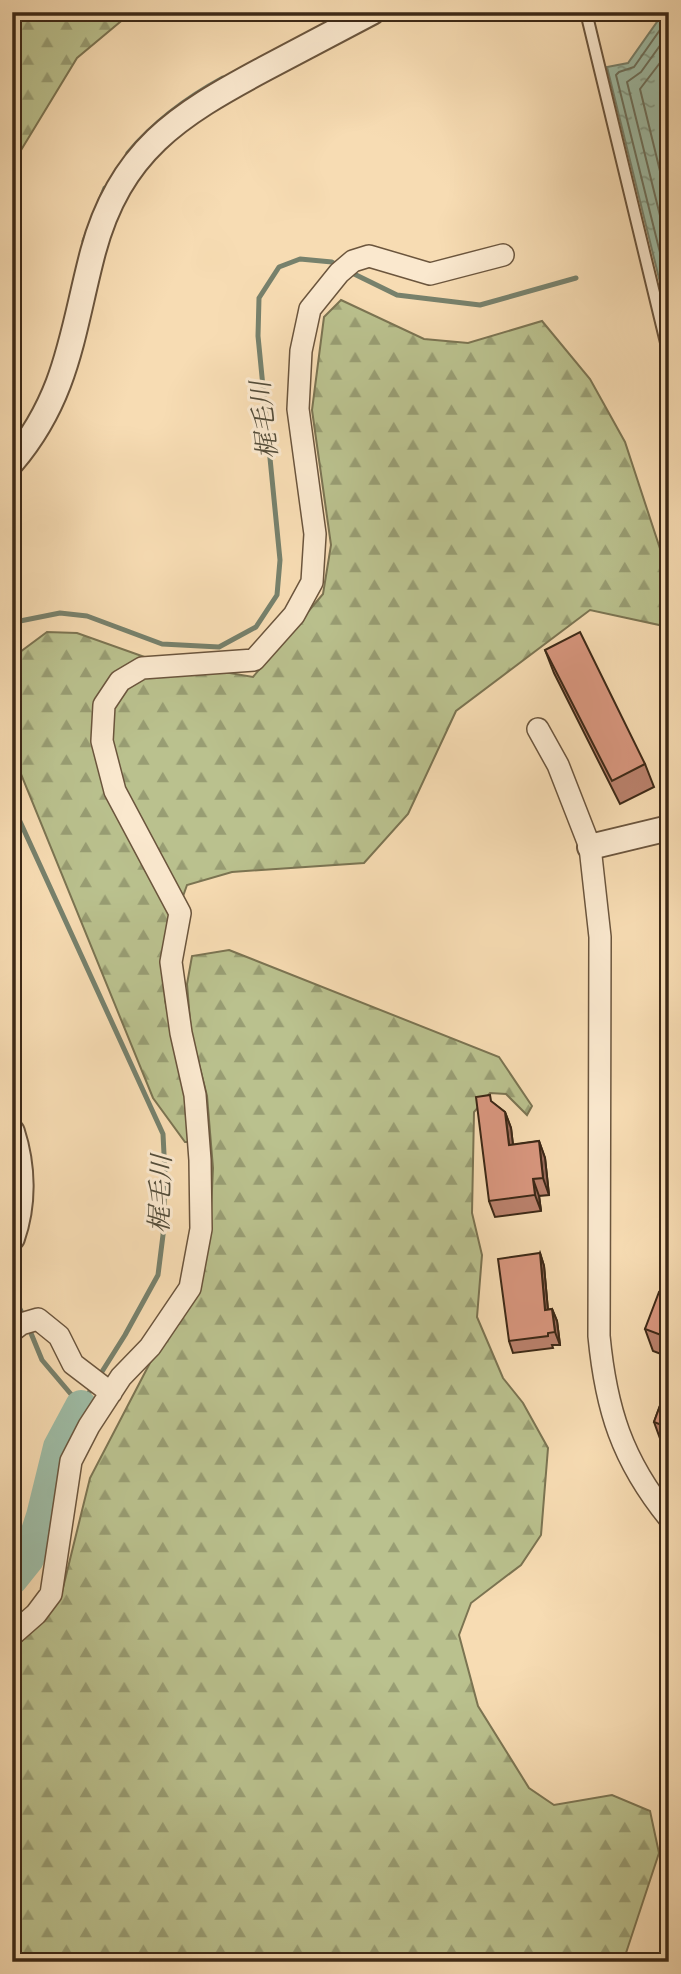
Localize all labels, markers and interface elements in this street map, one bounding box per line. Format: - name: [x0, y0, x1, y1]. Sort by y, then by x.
- water label: 梶毛川: [244, 376, 288, 461]
- water label: 梶毛川: [143, 1151, 181, 1234]

